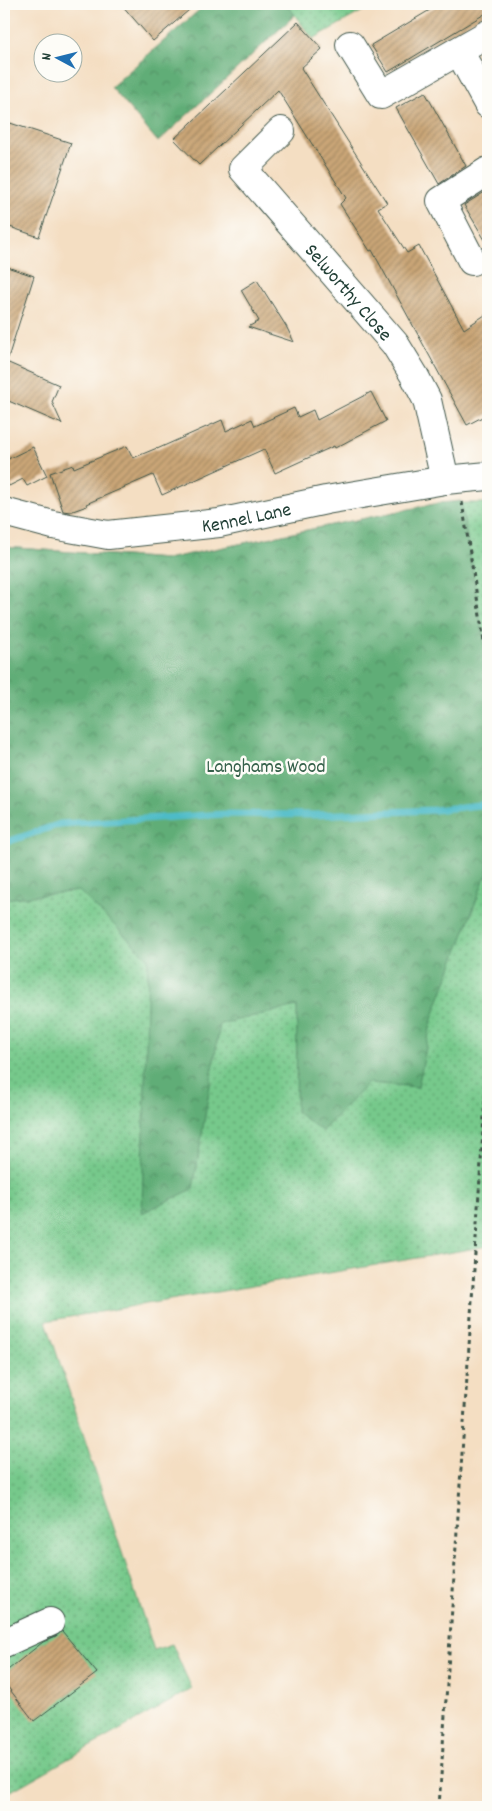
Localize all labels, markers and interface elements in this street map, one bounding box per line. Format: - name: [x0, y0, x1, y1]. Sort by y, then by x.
- north arrow: [32, 32, 82, 82]
- text: N: [37, 52, 57, 61]
- street label: Selworthy Close: [297, 238, 398, 349]
- street label: Kennel Lane: [200, 497, 294, 542]
- park label: Langhams Wood: [206, 754, 326, 782]

